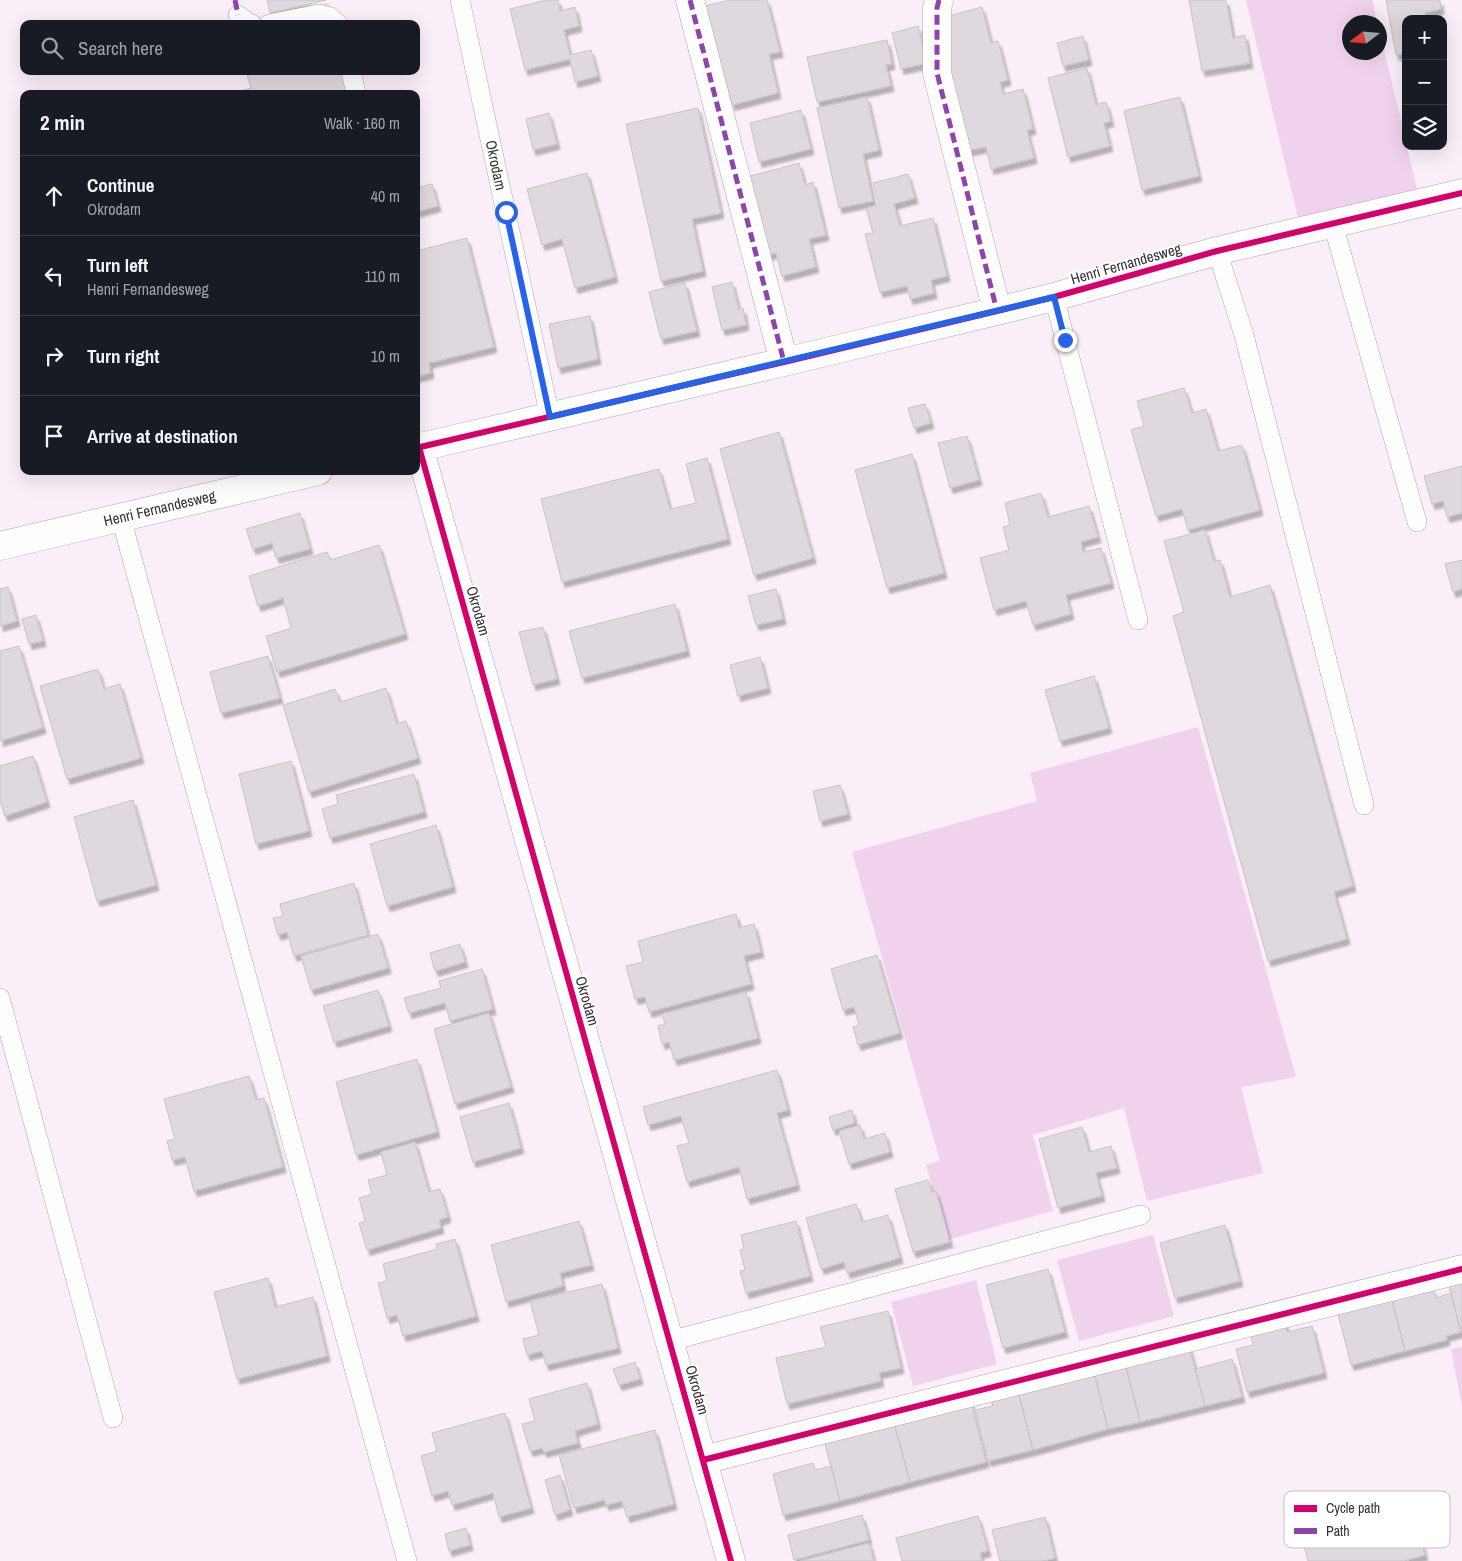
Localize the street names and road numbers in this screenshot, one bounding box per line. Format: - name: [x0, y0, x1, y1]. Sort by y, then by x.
- street label: Okrodam: [481, 138, 512, 192]
- street label: Henri Fernandesweg: [1068, 238, 1184, 289]
- street label: Henri Fernandesweg: [101, 484, 218, 531]
- street label: Okrodam: [461, 584, 496, 638]
- street label: Okrodam: [570, 974, 605, 1028]
- street label: Okrodam: [680, 1363, 715, 1417]

